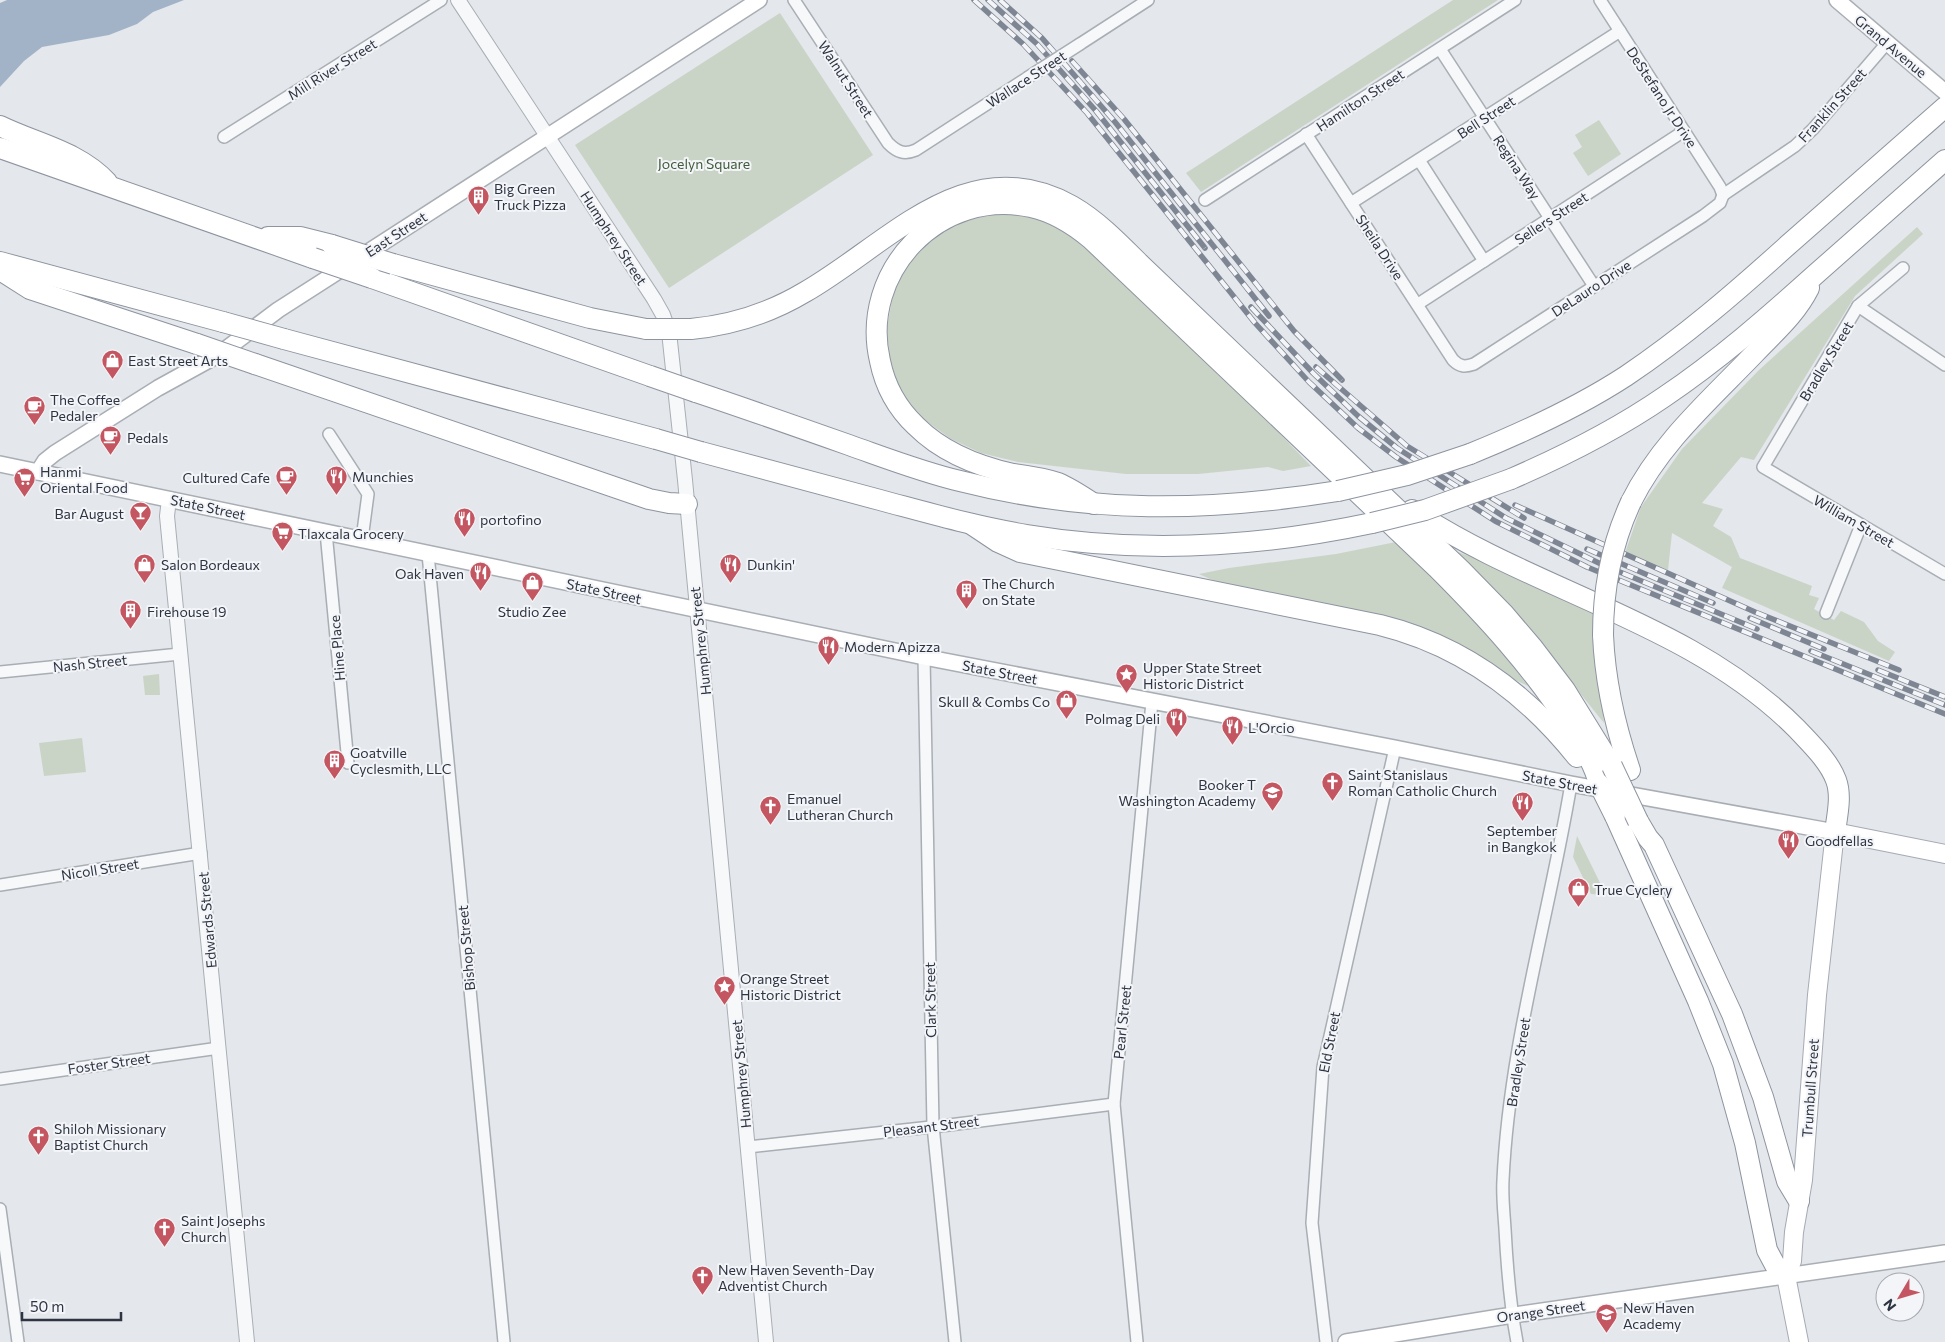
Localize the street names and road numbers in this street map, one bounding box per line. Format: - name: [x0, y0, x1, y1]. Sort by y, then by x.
- street label: Grand Avenue: [1852, 11, 1930, 81]
- street label: Mill River Street: [284, 35, 380, 103]
- street label: Walnut Street: [815, 37, 877, 121]
- street label: DeStefano Jr Drive: [1623, 43, 1701, 151]
- street label: Wallace Street: [983, 47, 1069, 111]
- street label: Franklin Street: [1794, 64, 1870, 145]
- street label: Hamilton Street: [1313, 65, 1407, 135]
- street label: Bell Street: [1454, 92, 1518, 142]
- street label: Regina Way: [1490, 132, 1544, 202]
- street label: Humphrey Street: [577, 188, 651, 289]
- street label: Sellers Street: [1511, 188, 1591, 248]
- street label: East Street: [362, 208, 430, 260]
- street label: Sheila Drive: [1353, 211, 1407, 283]
- street label: DeLauro Drive: [1548, 256, 1634, 320]
- street label: Bradley Street: [1795, 318, 1857, 404]
- street label: State Street: [169, 491, 247, 523]
- street label: William Street: [1811, 491, 1898, 551]
- street label: State Street: [565, 575, 643, 607]
- street label: Humphrey Street: [686, 586, 714, 696]
- street label: Hine Place: [326, 614, 348, 682]
- street label: Nash Street: [52, 651, 128, 675]
- street label: State Street: [961, 656, 1039, 688]
- street label: State Street: [1521, 766, 1599, 798]
- street label: Nicoll Street: [60, 854, 141, 884]
- street label: Edwards Street: [194, 871, 220, 969]
- street label: Bishop Street: [454, 904, 478, 992]
- street label: Clark Street: [921, 962, 939, 1038]
- street label: Pearl Street: [1110, 984, 1134, 1060]
- street label: Eld Street: [1315, 1010, 1343, 1074]
- street label: Bradley Street: [1503, 1016, 1533, 1108]
- street label: Humphrey Street: [728, 1019, 754, 1129]
- street label: Trumbull Street: [1798, 1038, 1822, 1138]
- street label: Foster Street: [67, 1049, 152, 1077]
- street label: Pleasant Street: [882, 1112, 980, 1140]
- street label: Orange Street: [1496, 1296, 1587, 1326]

